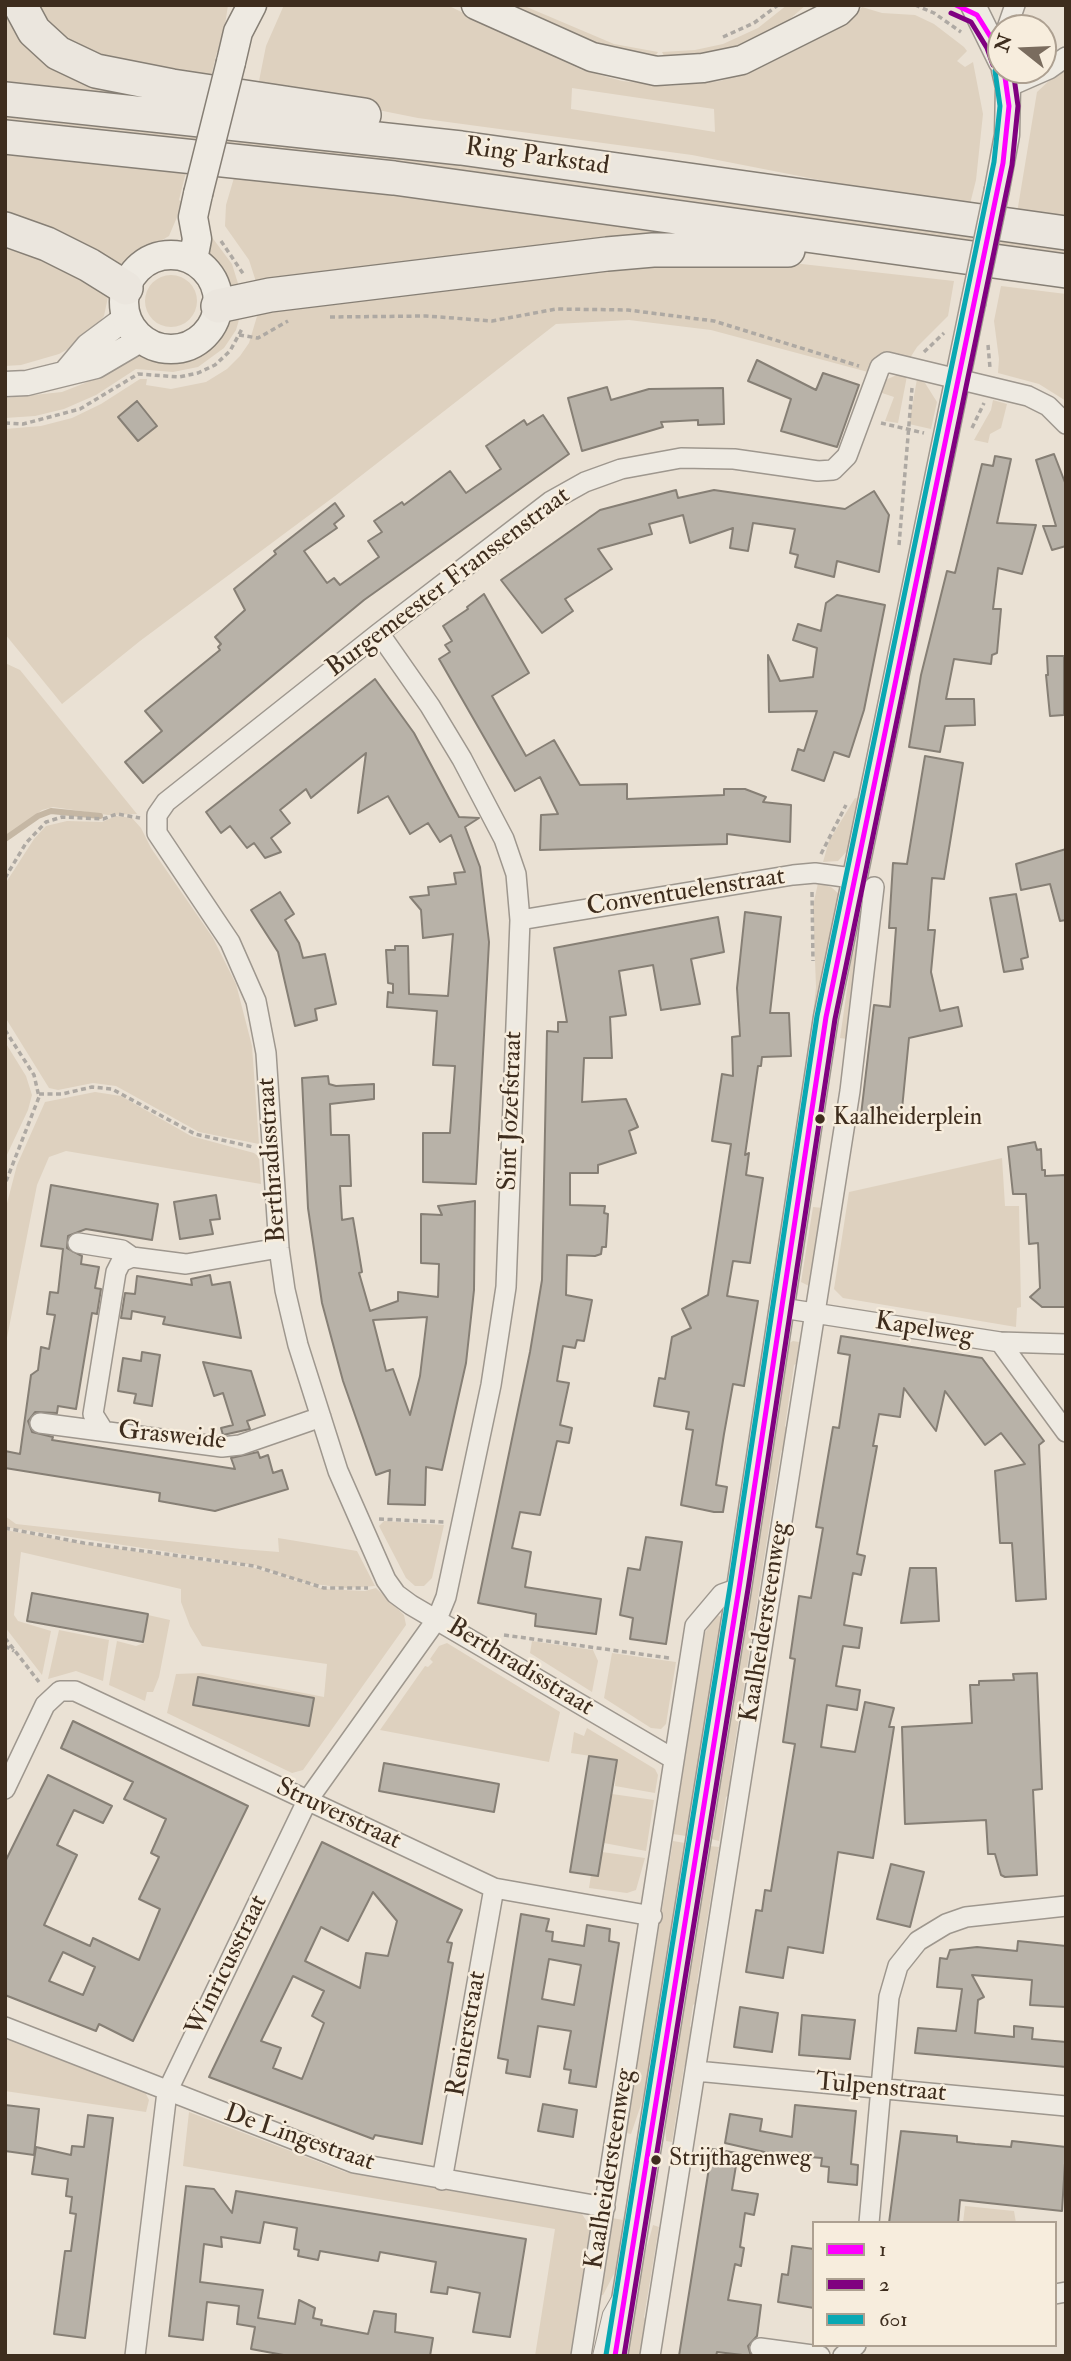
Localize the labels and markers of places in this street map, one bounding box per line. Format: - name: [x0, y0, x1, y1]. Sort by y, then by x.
- place label: Kaalheiderplein: [833, 1105, 982, 1133]
- marker: Kaalheiderplein: [813, 1112, 827, 1126]
- place label: Strijthagenweg: [669, 2146, 812, 2174]
- marker: Strijthagenweg: [649, 2153, 663, 2167]

